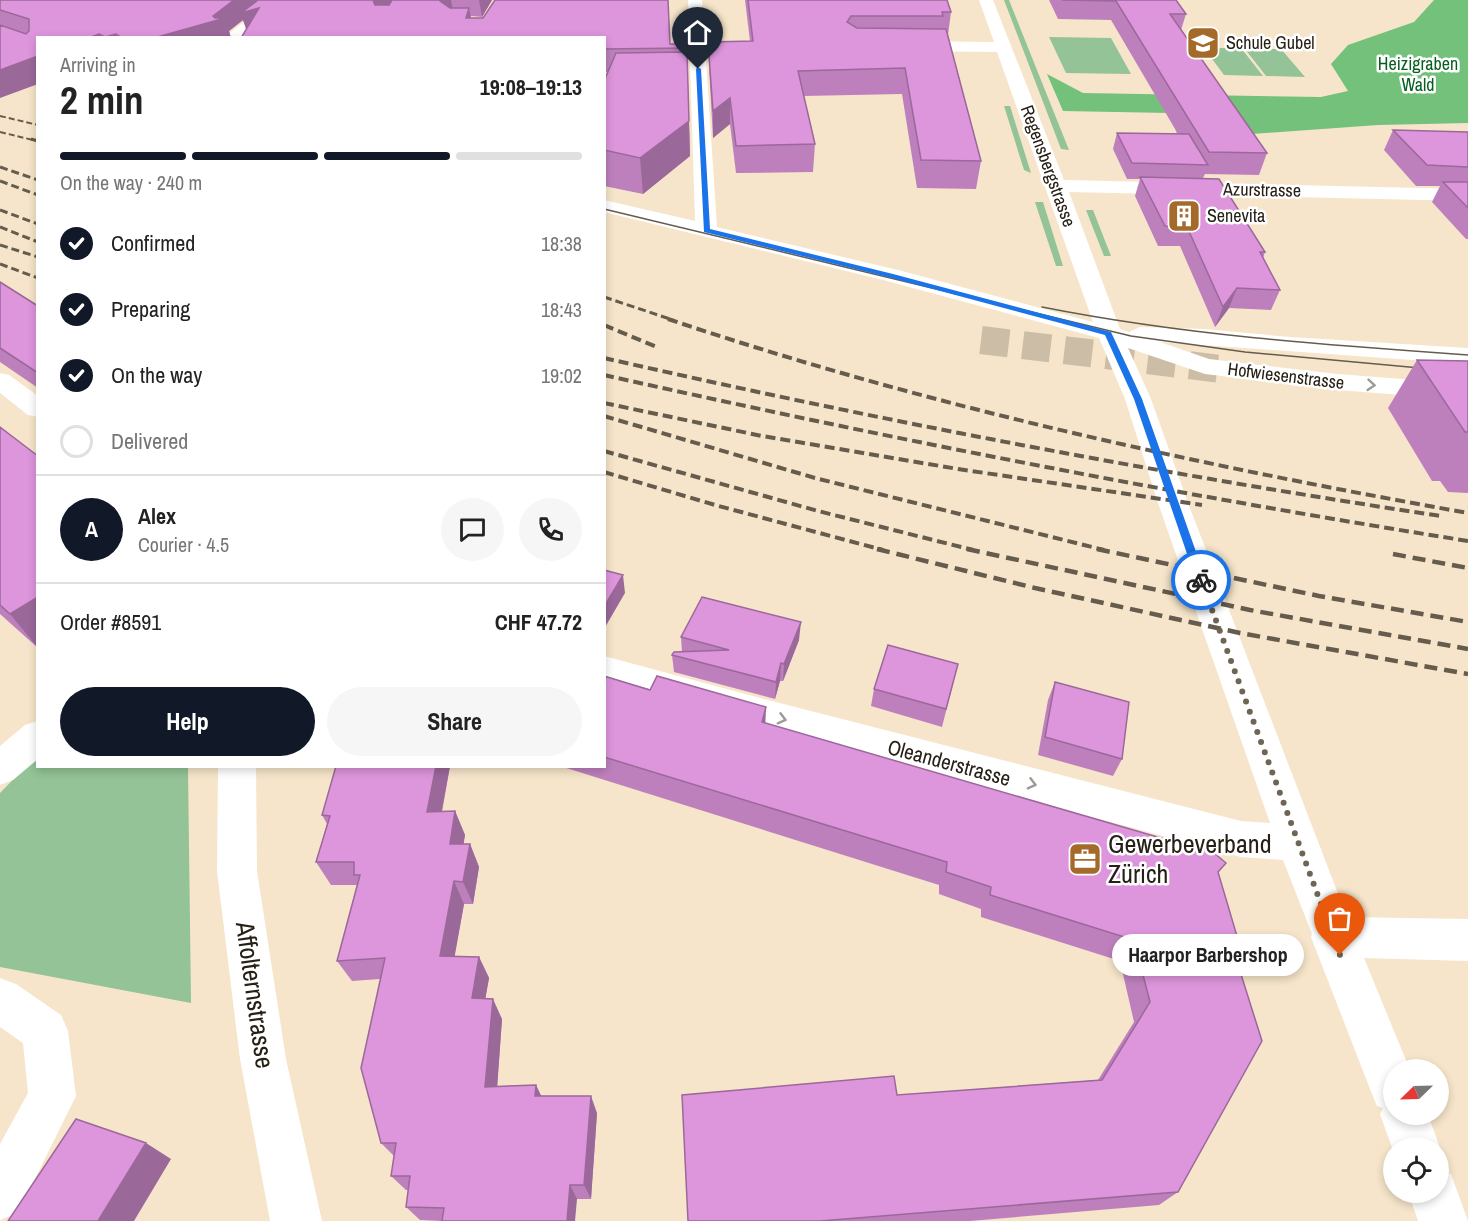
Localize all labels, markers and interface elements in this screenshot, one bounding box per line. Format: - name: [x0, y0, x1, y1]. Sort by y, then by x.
- pin: [672, 7, 723, 69]
- icon: home: [681, 16, 714, 49]
- school or university icon: Schule Gubel: [1185, 25, 1221, 61]
- place label: Schule Gubel: [1226, 30, 1315, 55]
- text: Arriving in: [60, 51, 136, 78]
- park label: Heizigraben Wald: [1378, 51, 1458, 97]
- text: 19:08–19:13: [480, 72, 582, 102]
- text: 2 min: [60, 74, 144, 126]
- street label: Regensbergstrasse: [1015, 101, 1082, 230]
- text: On the way · 240 m: [60, 169, 202, 196]
- street label: Azurstrasse: [1222, 176, 1301, 203]
- building icon: Senevita: [1166, 198, 1202, 234]
- place label: Senevita: [1207, 203, 1265, 228]
- icon: check: [60, 227, 93, 260]
- text: Confirmed: [111, 228, 195, 258]
- text: 18:38: [541, 230, 582, 257]
- icon: check: [60, 293, 93, 326]
- text: Preparing: [111, 294, 190, 324]
- text: 18:43: [541, 296, 582, 323]
- street label: Hofwiesenstrasse: [1226, 356, 1346, 395]
- icon: check: [60, 359, 93, 392]
- text: On the way: [111, 360, 202, 390]
- text: 19:02: [541, 362, 582, 389]
- one-way arrow: [1366, 378, 1375, 391]
- text: Delivered: [111, 426, 188, 456]
- button: chat: [441, 498, 504, 561]
- button: phone: [519, 498, 582, 561]
- text: Alex: [138, 501, 176, 531]
- text: A: [85, 514, 98, 544]
- text: Courier · 4.5: [138, 531, 229, 558]
- courier: [1171, 550, 1231, 610]
- icon: bike: [1185, 564, 1218, 597]
- text: Order #8591: [60, 607, 161, 637]
- text: CHF 47.72: [495, 607, 582, 637]
- button: Help: [60, 687, 315, 756]
- button: Share: [327, 687, 582, 756]
- one-way arrow: [777, 711, 787, 724]
- street label: Oleanderstrasse: [884, 732, 1014, 793]
- one-way arrow: [1026, 777, 1036, 790]
- place label: Gewerbeverband Zürich: [1108, 826, 1272, 891]
- office icon: Gewerbeverband Zürich: [1067, 841, 1103, 877]
- pin: [1314, 893, 1365, 955]
- icon: bag: [1323, 902, 1356, 935]
- street label: Affolternstrasse: [228, 918, 283, 1071]
- callout: Haarpor Barbershop: [1112, 934, 1304, 976]
- text: Haarpor Barbershop: [1128, 941, 1288, 968]
- north arrow: [1383, 1059, 1449, 1125]
- map controls: [1383, 1059, 1449, 1203]
- button: locate: [1383, 1137, 1449, 1203]

